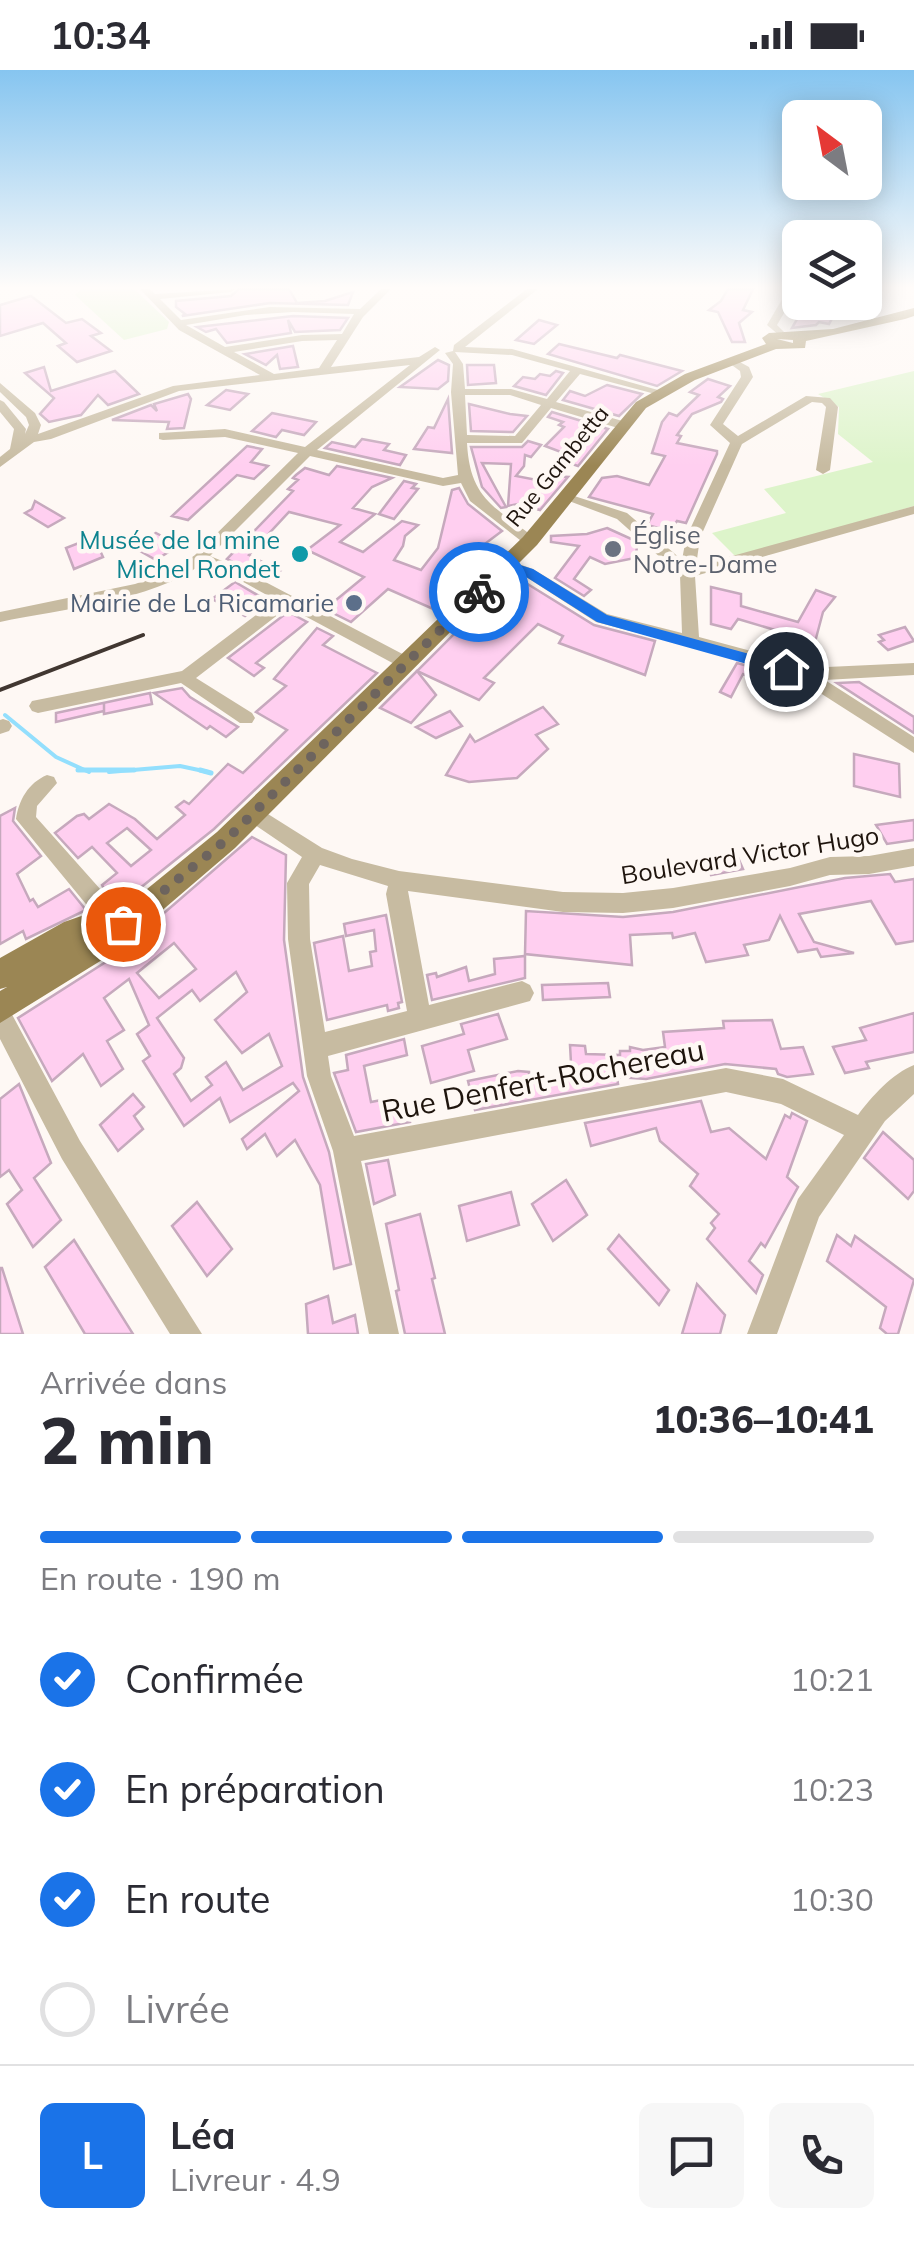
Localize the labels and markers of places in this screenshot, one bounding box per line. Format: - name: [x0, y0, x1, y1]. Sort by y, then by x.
- place label: Église Notre-Dame: [633, 519, 777, 579]
- place label: Musée de la mine Michel Rondet: [79, 524, 280, 584]
- marker: Église Notre-Dame: [602, 538, 624, 560]
- marker: Musée de la mine Michel Rondet: [289, 543, 311, 565]
- place label: Mairie de La Ricamarie: [70, 587, 334, 618]
- marker: Mairie de La Ricamarie: [343, 592, 365, 614]
- pin: [744, 627, 829, 712]
- pin: [81, 882, 166, 967]

